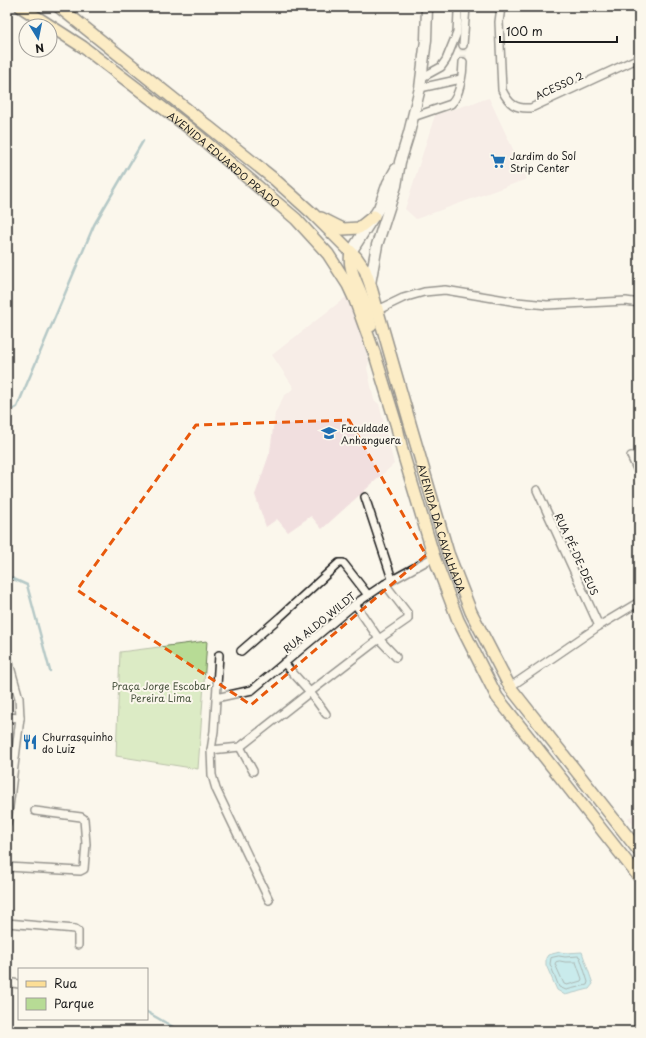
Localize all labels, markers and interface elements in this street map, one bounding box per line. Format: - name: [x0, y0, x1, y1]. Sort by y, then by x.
- north arrow: [18, 18, 58, 58]
- scale bar: [500, 18, 617, 44]
- text: 100 m: [506, 22, 543, 40]
- text: N: [34, 39, 46, 58]
- street label: ACESSO 2: [533, 67, 585, 103]
- street label: AVENIDA EDUARDO PRADO: [165, 107, 284, 210]
- place label: Jardim do Sol Strip Center: [510, 148, 576, 175]
- supermarket icon: Jardim do Sol Strip Center: [489, 152, 507, 170]
- place label: Faculdade Anhanguera: [341, 420, 402, 447]
- school or university icon: Faculdade Anhanguera: [320, 424, 338, 442]
- street label: AVENIDA DA CAVALHADA: [415, 462, 470, 595]
- street label: RUA PÉ-DE-DEUS: [551, 511, 603, 597]
- street label: RUA ALDO WILDT: [280, 588, 359, 656]
- park label: Praça Jorge Escobar Pereira Lima: [111, 678, 211, 705]
- place label: Churrasquinho do Luiz: [42, 729, 113, 756]
- restaurant icon: Churrasquinho do Luiz: [21, 733, 39, 751]
- legend: [18, 968, 148, 1020]
- text: Rua: [54, 974, 78, 992]
- text: Parque: [54, 994, 94, 1012]

